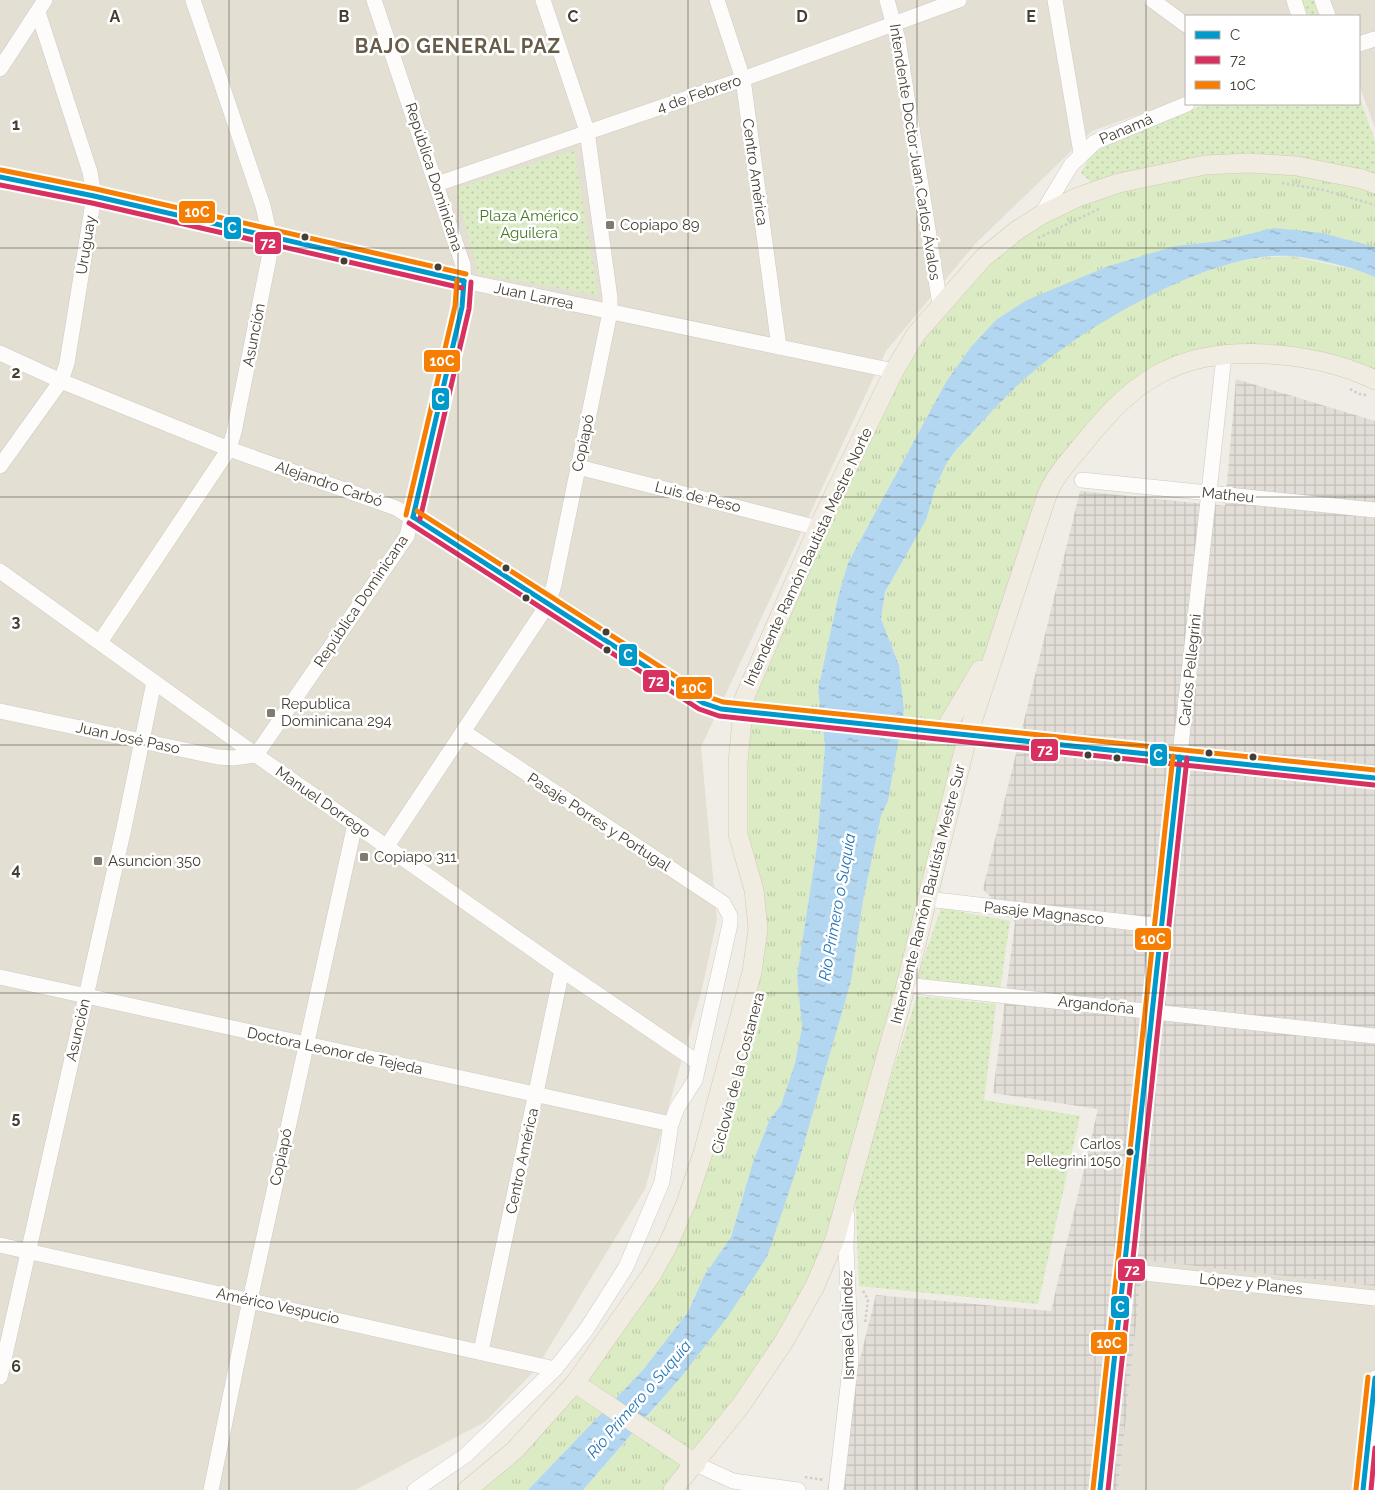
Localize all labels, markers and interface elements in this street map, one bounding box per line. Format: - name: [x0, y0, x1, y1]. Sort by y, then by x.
- text: A: [110, 7, 121, 26]
- text: B: [339, 7, 350, 26]
- text: C: [568, 7, 579, 26]
- text: D: [796, 7, 808, 26]
- text: E: [1026, 7, 1036, 26]
- legend: [1185, 15, 1360, 105]
- street label: Intendente Doctor Juan Carlos Ávalos: [886, 23, 944, 281]
- text: C: [1230, 26, 1240, 44]
- district label: BAJO GENERAL PAZ: [355, 34, 561, 58]
- text: 72: [1230, 51, 1246, 69]
- street label: 4 de Febrero: [654, 71, 744, 117]
- text: 10C: [1230, 76, 1256, 94]
- street label: República Dominicana: [401, 100, 467, 254]
- street label: Panamá: [1097, 110, 1155, 148]
- text: 1: [12, 115, 20, 134]
- street label: Centro América: [739, 117, 771, 227]
- line badge: 10C: [178, 200, 216, 224]
- text: 10C: [184, 204, 210, 220]
- park label: Plaza Américo Aguilera: [480, 207, 578, 242]
- street label: Uruguay: [72, 214, 100, 276]
- line badge: C: [223, 216, 242, 240]
- place label: Copiapo 89: [620, 216, 700, 234]
- marker: Copiapo 89: [604, 219, 616, 231]
- text: C: [227, 220, 237, 236]
- line badge: 72: [254, 231, 282, 255]
- unlabelled marker: [300, 232, 310, 242]
- text: 72: [260, 235, 276, 251]
- unlabelled marker: [339, 256, 349, 266]
- unlabelled marker: [433, 262, 443, 272]
- street label: Juan Larrea: [493, 279, 575, 313]
- street label: Asunción: [239, 302, 269, 368]
- line badge: 10C: [423, 349, 461, 373]
- text: 10C: [429, 353, 455, 369]
- text: 2: [11, 363, 21, 382]
- line badge: C: [431, 387, 450, 411]
- text: C: [435, 391, 445, 407]
- street label: Copiapó: [568, 413, 598, 473]
- street label: Intendente Ramón Bautista Mestre Norte: [740, 425, 876, 689]
- street label: Alejandro Carbó: [273, 457, 385, 511]
- street label: Luis de Peso: [653, 478, 743, 516]
- street label: Matheu: [1201, 483, 1255, 507]
- street label: República Dominicana: [310, 532, 412, 670]
- unlabelled marker: [501, 563, 511, 573]
- unlabelled marker: [521, 593, 531, 603]
- text: 3: [12, 612, 21, 631]
- street label: Carlos Pellegrini: [1175, 613, 1205, 727]
- unlabelled marker: [601, 627, 611, 637]
- line badge: C: [618, 643, 638, 667]
- unlabelled marker: [602, 645, 612, 655]
- text: C: [623, 647, 633, 663]
- line badge: 72: [642, 669, 670, 693]
- text: 72: [648, 673, 664, 689]
- line badge: 10C: [675, 676, 713, 700]
- text: 10C: [681, 680, 707, 696]
- place label: Republica Dominicana 294: [281, 695, 392, 730]
- marker: Republica Dominicana 294: [265, 707, 277, 719]
- street label: Juan José Paso: [74, 718, 182, 758]
- line badge: 72: [1030, 738, 1059, 762]
- text: 72: [1037, 742, 1053, 758]
- line badge: C: [1149, 743, 1168, 767]
- text: C: [1153, 747, 1163, 763]
- unlabelled marker: [1204, 748, 1214, 758]
- unlabelled marker: [1083, 750, 1093, 760]
- unlabelled marker: [1248, 752, 1258, 762]
- unlabelled marker: [1112, 753, 1122, 763]
- street label: Manuel Dorrego: [272, 762, 374, 842]
- street label: Intendente Ramón Bautista Mestre Sur: [887, 762, 969, 1026]
- street label: Pasaje Porres y Portugal: [524, 769, 675, 876]
- water label: Río Primero o Suquía: [815, 831, 859, 982]
- place label: Copiapo 311: [374, 848, 457, 866]
- marker: Copiapo 311: [358, 851, 370, 863]
- place label: Asuncion 350: [108, 852, 201, 870]
- marker: Asuncion 350: [92, 855, 104, 867]
- text: 4: [11, 860, 21, 879]
- street label: Pasaje Magnasco: [983, 898, 1105, 928]
- line badge: 10C: [1134, 927, 1172, 951]
- text: 10C: [1140, 931, 1166, 947]
- street label: Ciclovía de la Costanera: [708, 990, 768, 1156]
- street label: Argandoña: [1057, 992, 1135, 1018]
- street label: Asunción: [62, 997, 94, 1063]
- street label: Doctora Leonor de Tejeda: [246, 1024, 424, 1078]
- street label: Centro América: [502, 1106, 542, 1216]
- text: 5: [12, 1108, 21, 1127]
- street label: Copiapó: [266, 1127, 296, 1187]
- place label: Carlos Pellegrini 1050: [1026, 1136, 1121, 1169]
- marker: Carlos Pellegrini 1050: [1125, 1147, 1135, 1157]
- line badge: 72: [1117, 1258, 1146, 1282]
- text: 72: [1124, 1262, 1140, 1278]
- street label: Ismael Galíndez: [838, 1270, 858, 1380]
- street label: López y Planes: [1198, 1270, 1304, 1298]
- street label: Américo Vespucio: [215, 1284, 341, 1328]
- line badge: C: [1110, 1295, 1130, 1319]
- text: C: [1115, 1299, 1125, 1315]
- line badge: 10C: [1090, 1331, 1128, 1355]
- text: 10C: [1096, 1335, 1122, 1351]
- water label: Río Primero o Suquía: [583, 1336, 695, 1462]
- text: 6: [11, 1357, 21, 1376]

